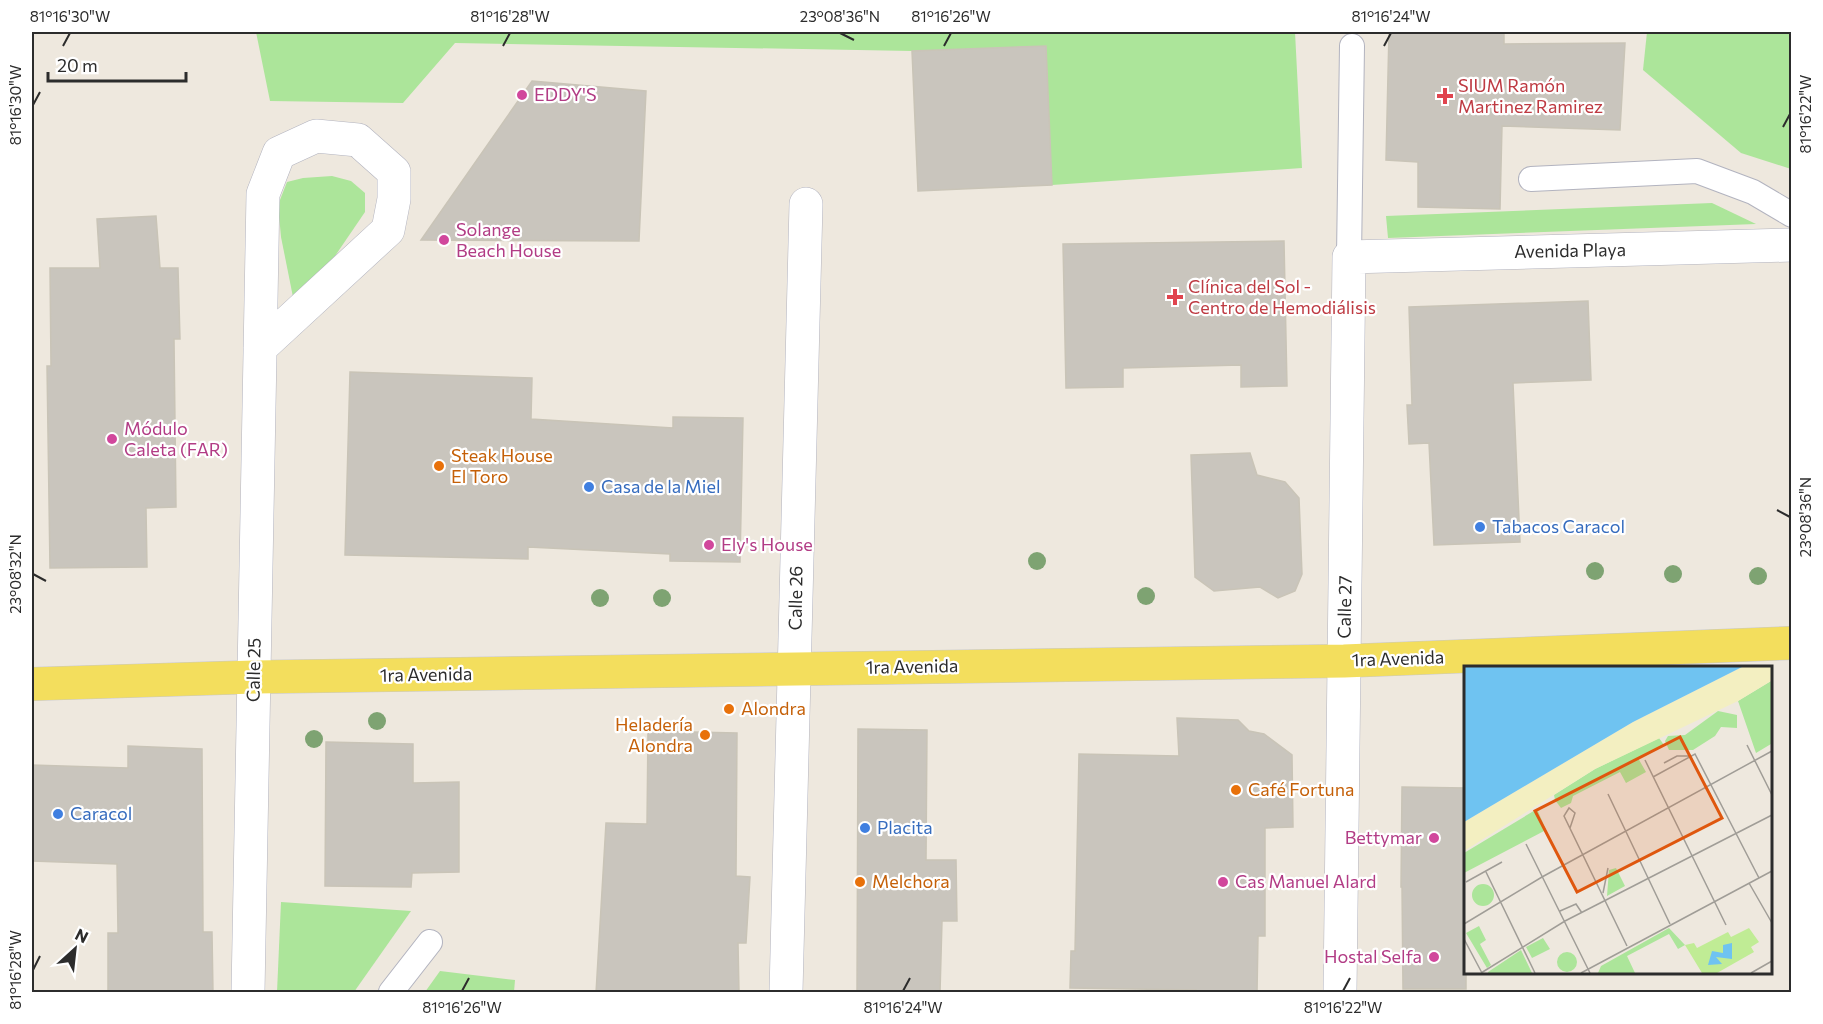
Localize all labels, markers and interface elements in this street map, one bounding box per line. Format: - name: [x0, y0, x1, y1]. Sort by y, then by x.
- text: 81°16'30"W: [30, 7, 110, 25]
- text: 81°16'28"W: [470, 7, 550, 25]
- text: 23°08'36"N: [800, 7, 880, 25]
- text: 81°16'26"W: [911, 7, 991, 25]
- text: 81°16'24"W: [1351, 7, 1431, 25]
- scale bar: [48, 45, 186, 83]
- text: 20 m: [57, 54, 98, 76]
- text: 81°16'30"W: [6, 65, 24, 145]
- place label: SIUM Ramón Martinez Ramirez: [1458, 74, 1603, 117]
- text: 81°16'22"W: [1796, 75, 1814, 153]
- place label: EDDY'S: [534, 83, 596, 105]
- marker: SIUM Ramón Martinez Ramirez: [1436, 87, 1454, 105]
- marker: EDDY'S: [515, 88, 529, 102]
- place label: Solange Beach House: [456, 218, 561, 261]
- marker: Solange Beach House: [437, 233, 451, 247]
- street label: Avenida Playa: [1514, 238, 1626, 262]
- place label: Clínica del Sol - Centro de Hemodiálisis: [1188, 275, 1376, 318]
- marker: Clínica del Sol - Centro de Hemodiálisis: [1166, 288, 1184, 306]
- place label: Módulo Caleta (FAR): [124, 417, 228, 460]
- marker: Módulo Caleta (FAR): [105, 432, 119, 446]
- place label: Steak House El Toro: [451, 444, 553, 487]
- marker: Steak House El Toro: [432, 459, 446, 473]
- place label: Casa de la Miel: [601, 475, 721, 497]
- text: 23°08'36"N: [1796, 477, 1814, 557]
- marker: Casa de la Miel: [582, 480, 596, 494]
- place label: Tabacos Caracol: [1492, 515, 1625, 537]
- marker: Tabacos Caracol: [1473, 520, 1487, 534]
- place label: Ely's House: [721, 533, 813, 555]
- text: 23°08'32"N: [6, 534, 24, 614]
- marker: Ely's House: [702, 538, 716, 552]
- street label: Calle 26: [783, 565, 807, 631]
- street label: Calle 27: [1332, 575, 1356, 639]
- street label: Calle 25: [241, 638, 265, 702]
- street label: 1ra Avenida: [1351, 645, 1445, 671]
- street label: 1ra Avenida: [866, 654, 958, 678]
- street label: 1ra Avenida: [380, 662, 472, 686]
- inset map: [1464, 666, 1772, 973]
- place label: Alondra: [741, 697, 806, 719]
- marker: Alondra: [722, 702, 736, 716]
- place label: Heladería Alondra: [615, 713, 693, 756]
- marker: Heladería Alondra: [698, 728, 712, 742]
- place label: Café Fortuna: [1248, 778, 1354, 800]
- marker: Café Fortuna: [1229, 783, 1243, 797]
- place label: Caracol: [70, 802, 132, 824]
- marker: Caracol: [51, 807, 65, 821]
- place label: Placita: [877, 816, 933, 838]
- marker: Placita: [858, 821, 872, 835]
- place label: Bettymar: [1345, 826, 1422, 848]
- marker: Bettymar: [1427, 831, 1441, 845]
- place label: Melchora: [872, 870, 950, 892]
- place label: Cas Manuel Alard: [1235, 870, 1376, 892]
- marker: Melchora: [853, 875, 867, 889]
- marker: Cas Manuel Alard: [1216, 875, 1230, 889]
- north arrow: [45, 919, 105, 979]
- text: N: [72, 924, 92, 946]
- text: 81°16'28"W: [6, 930, 24, 1010]
- place label: Hostal Selfa: [1324, 945, 1422, 967]
- marker: Hostal Selfa: [1427, 950, 1441, 964]
- text: 81°16'26"W: [422, 998, 502, 1016]
- text: 81°16'24"W: [863, 998, 943, 1016]
- text: 81°16'22"W: [1304, 998, 1382, 1016]

